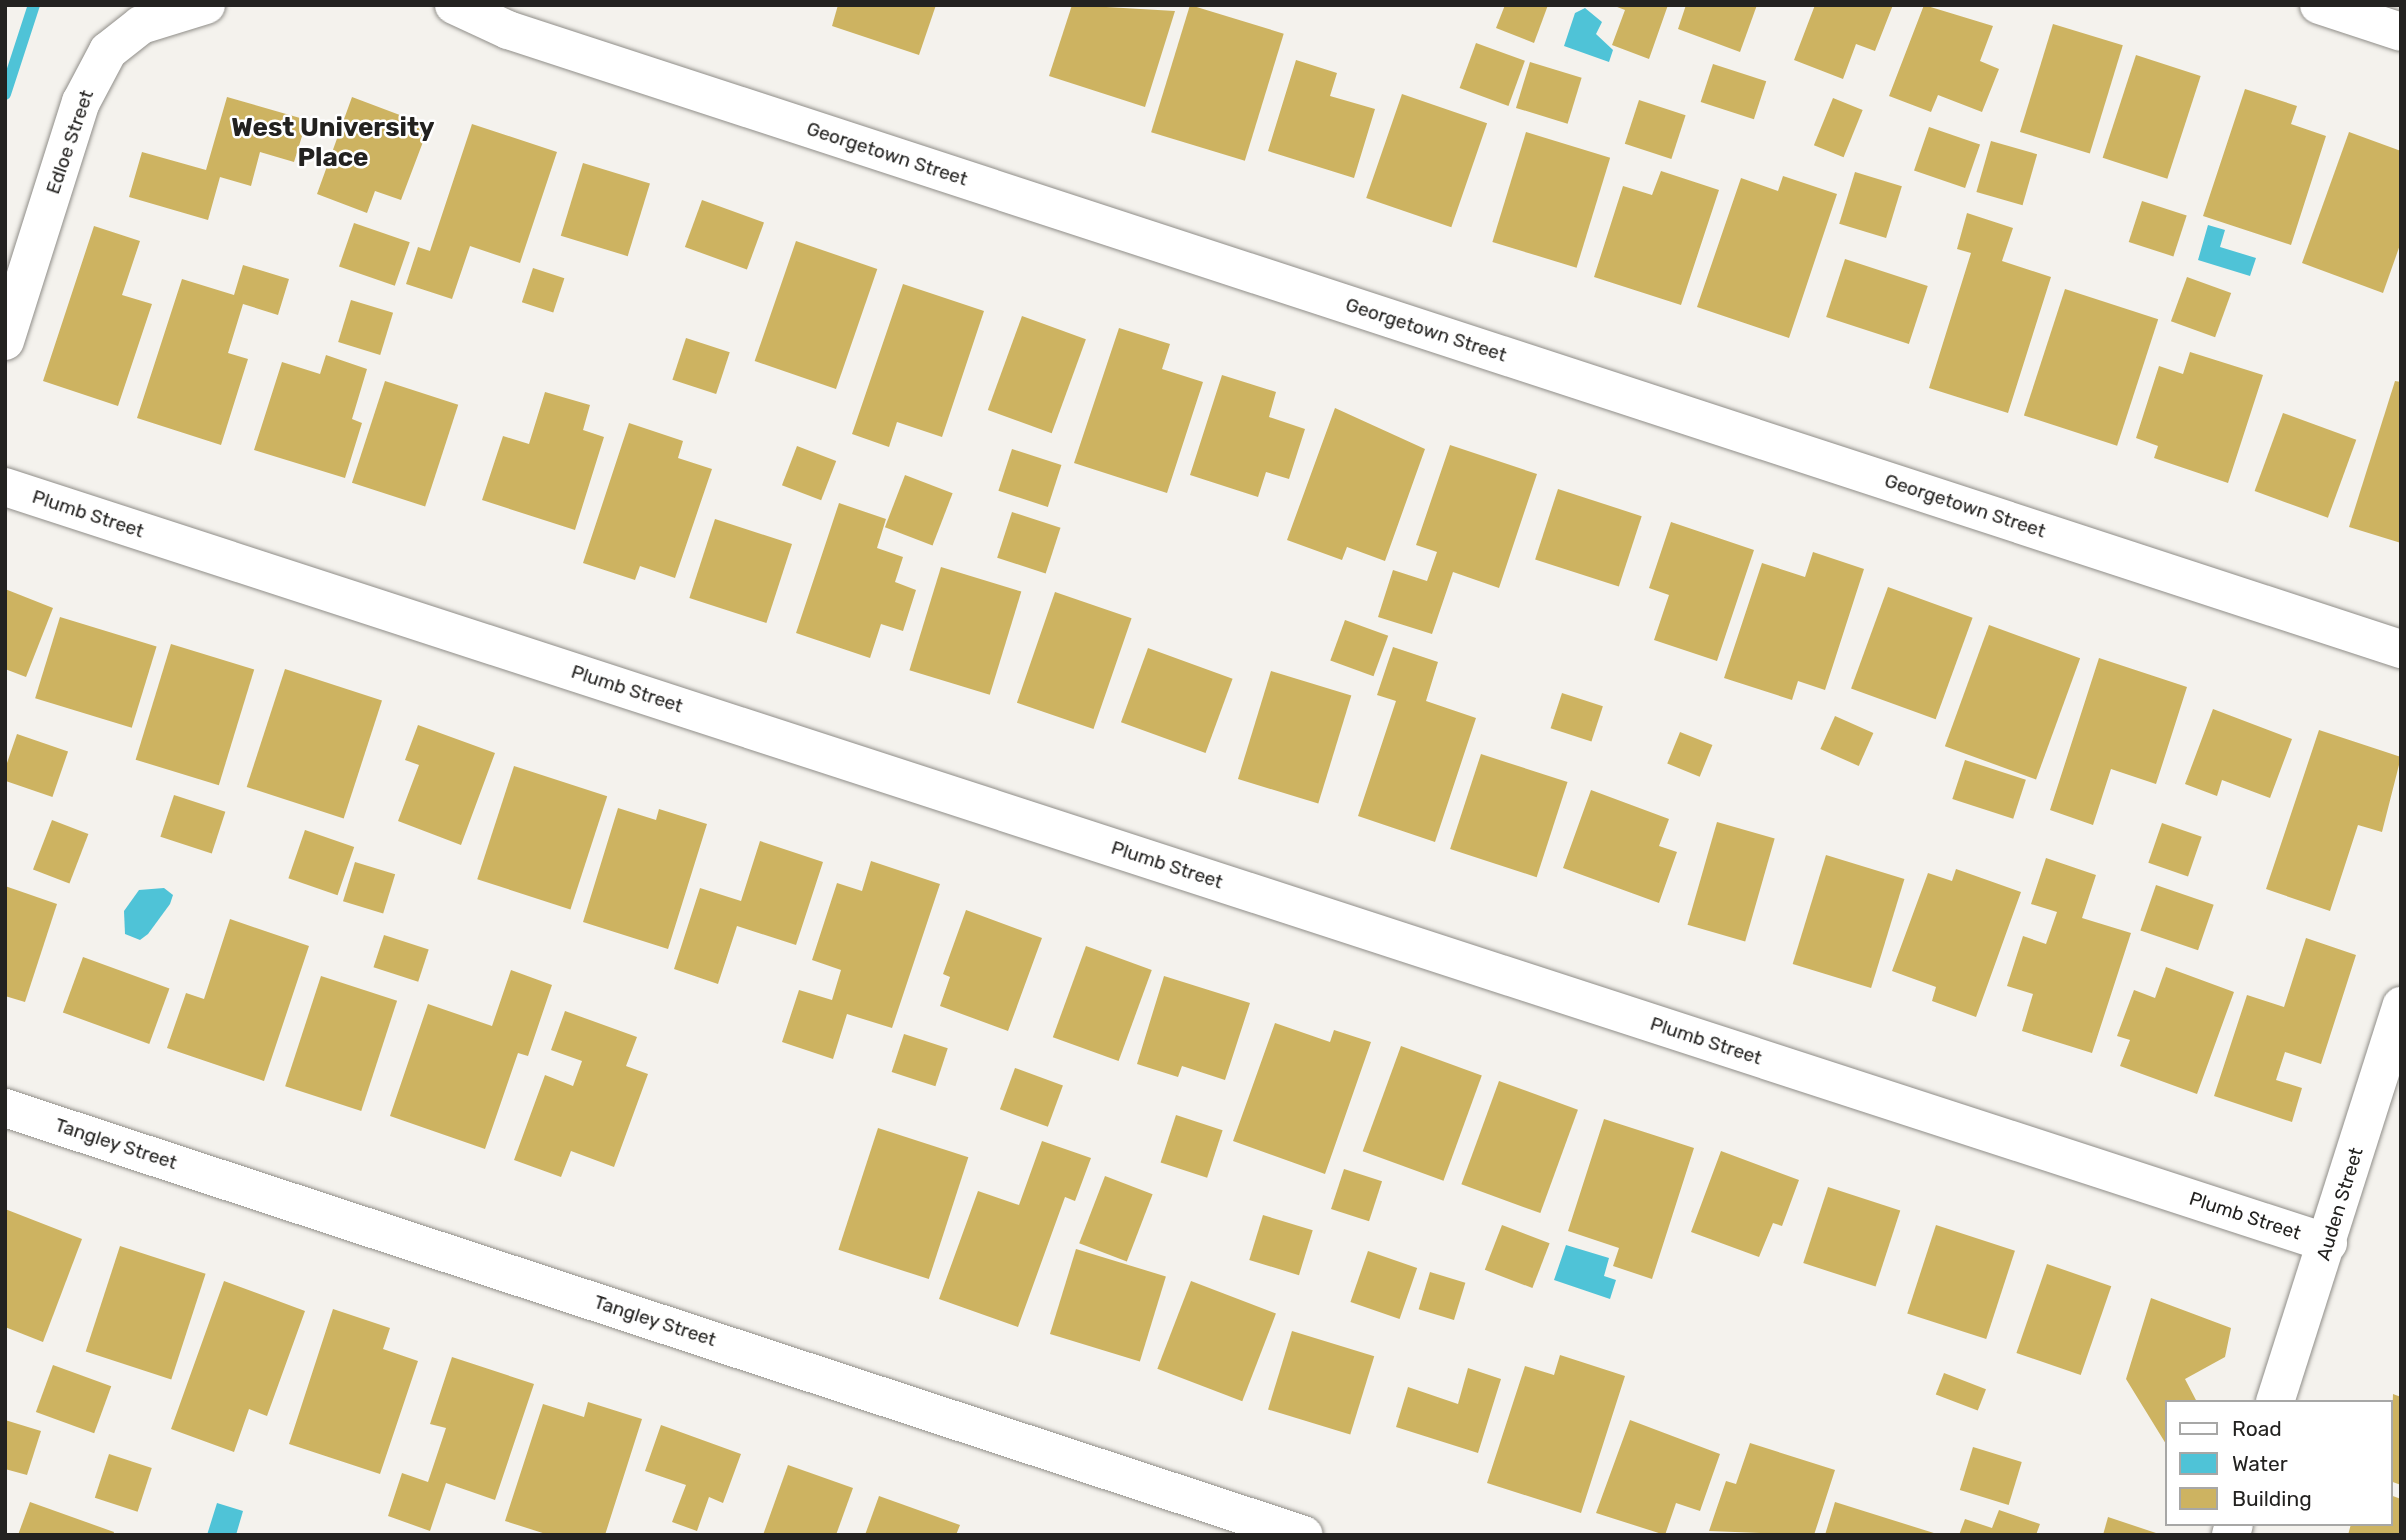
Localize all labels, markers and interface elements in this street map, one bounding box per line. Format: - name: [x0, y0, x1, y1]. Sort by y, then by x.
- street label: Edloe Street: [42, 87, 98, 197]
- district label: West University Place: [231, 112, 435, 174]
- street label: Georgetown Street: [804, 117, 970, 191]
- street label: Georgetown Street: [1343, 293, 1509, 367]
- street label: Georgetown Street: [1882, 469, 2048, 543]
- street label: Plumb Street: [29, 485, 147, 543]
- street label: Plumb Street: [568, 660, 686, 718]
- street label: Plumb Street: [1108, 836, 1226, 894]
- street label: Plumb Street: [1647, 1012, 1765, 1070]
- street label: Tangley Street: [52, 1113, 180, 1175]
- street label: Auden Street: [2312, 1145, 2368, 1263]
- street label: Plumb Street: [2186, 1187, 2304, 1245]
- street label: Tangley Street: [591, 1290, 719, 1352]
- legend: [2164, 1400, 2392, 1526]
- text: Road: [2232, 1416, 2282, 1441]
- text: Water: [2232, 1451, 2288, 1476]
- text: Building: [2232, 1486, 2312, 1511]

